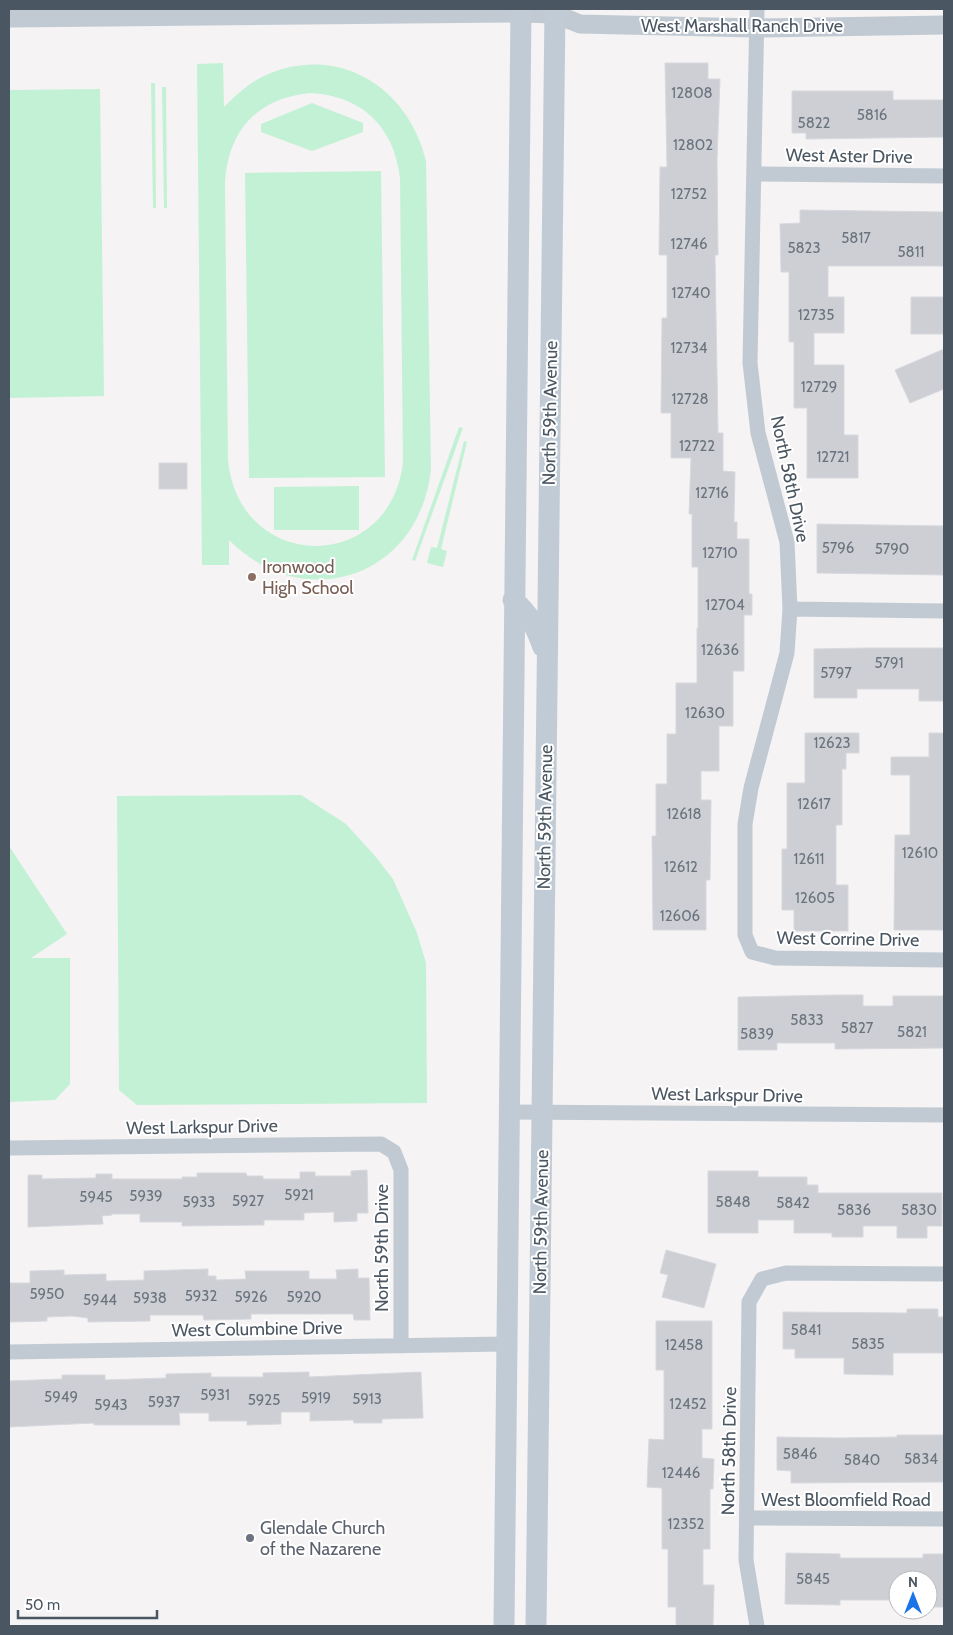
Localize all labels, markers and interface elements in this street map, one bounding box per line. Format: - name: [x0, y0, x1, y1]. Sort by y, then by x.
- street label: West Marshall Ranch Drive: [641, 15, 843, 37]
- house number: 12808: [671, 84, 713, 102]
- house number: 5816: [857, 106, 887, 124]
- house number: 5822: [798, 114, 831, 132]
- house number: 12802: [673, 136, 713, 154]
- street label: West Aster Drive: [785, 144, 913, 168]
- house number: 12752: [671, 185, 707, 203]
- house number: 5817: [841, 229, 871, 247]
- house number: 12746: [671, 235, 707, 253]
- house number: 5823: [787, 239, 821, 257]
- house number: 5811: [898, 243, 925, 261]
- house number: 12740: [672, 284, 710, 302]
- house number: 12735: [798, 306, 834, 324]
- house number: 12734: [670, 339, 708, 357]
- street label: North 59th Avenue: [538, 340, 562, 486]
- house number: 12729: [801, 378, 837, 396]
- house number: 12728: [671, 390, 709, 408]
- street label: North 58th Drive: [766, 414, 814, 544]
- house number: 12722: [679, 437, 715, 455]
- house number: 12721: [816, 448, 850, 466]
- house number: 12716: [695, 484, 729, 502]
- house number: 5796: [822, 539, 854, 557]
- house number: 5790: [875, 540, 909, 558]
- house number: 12710: [702, 544, 738, 562]
- place label: Ironwood High School: [262, 556, 354, 599]
- marker: Ironwood High School: [246, 571, 258, 583]
- house number: 12704: [705, 596, 745, 614]
- house number: 12636: [701, 641, 739, 659]
- house number: 5791: [874, 654, 904, 672]
- house number: 5797: [820, 664, 852, 682]
- house number: 12630: [685, 704, 725, 722]
- house number: 12623: [813, 734, 851, 752]
- street label: North 59th Avenue: [533, 744, 557, 890]
- house number: 12617: [797, 795, 831, 813]
- house number: 12618: [666, 805, 702, 823]
- house number: 12610: [902, 844, 938, 862]
- house number: 12611: [794, 850, 824, 868]
- house number: 12612: [664, 858, 698, 876]
- house number: 12605: [795, 889, 835, 907]
- house number: 12606: [660, 907, 700, 925]
- street label: West Corrine Drive: [776, 927, 920, 951]
- house number: 5833: [790, 1011, 824, 1029]
- house number: 5827: [841, 1019, 874, 1037]
- house number: 5821: [897, 1023, 927, 1041]
- house number: 5839: [740, 1025, 774, 1043]
- street label: West Larkspur Drive: [651, 1083, 803, 1107]
- street label: West Larkspur Drive: [126, 1115, 278, 1139]
- street label: North 59th Avenue: [529, 1149, 553, 1295]
- street label: North 59th Drive: [371, 1184, 393, 1312]
- house number: 5921: [284, 1186, 314, 1204]
- house number: 5939: [129, 1187, 163, 1205]
- house number: 5945: [79, 1188, 113, 1206]
- house number: 5927: [232, 1192, 264, 1210]
- house number: 5933: [183, 1193, 215, 1211]
- house number: 5848: [716, 1193, 750, 1211]
- house number: 5842: [776, 1194, 810, 1212]
- house number: 5836: [837, 1201, 871, 1219]
- house number: 5830: [901, 1201, 937, 1219]
- house number: 5950: [29, 1285, 65, 1303]
- house number: 5932: [185, 1287, 217, 1305]
- house number: 5926: [234, 1288, 268, 1306]
- house number: 5920: [287, 1288, 321, 1306]
- house number: 5938: [133, 1289, 167, 1307]
- house number: 5944: [83, 1291, 117, 1309]
- street label: West Columbine Drive: [171, 1317, 343, 1341]
- house number: 5841: [791, 1321, 821, 1339]
- house number: 5835: [851, 1335, 885, 1353]
- house number: 12458: [665, 1336, 703, 1354]
- house number: 5931: [200, 1386, 230, 1404]
- street label: North 58th Drive: [717, 1386, 741, 1516]
- house number: 5949: [44, 1388, 78, 1406]
- house number: 5919: [301, 1389, 331, 1407]
- house number: 5913: [352, 1390, 382, 1408]
- house number: 5925: [248, 1391, 280, 1409]
- house number: 5937: [148, 1393, 181, 1411]
- house number: 12452: [669, 1395, 707, 1413]
- house number: 5943: [94, 1396, 128, 1414]
- house number: 5846: [783, 1445, 817, 1463]
- house number: 5834: [904, 1450, 938, 1468]
- house number: 5840: [844, 1451, 880, 1469]
- house number: 12446: [662, 1464, 700, 1482]
- street label: West Bloomfield Road: [761, 1489, 931, 1511]
- house number: 12352: [668, 1515, 705, 1533]
- place label: Glendale Church of the Nazarene: [260, 1517, 385, 1560]
- marker: Glendale Church of the Nazarene: [244, 1532, 256, 1544]
- house number: 5845: [796, 1570, 830, 1588]
- north arrow: [888, 1570, 938, 1620]
- text: N: [908, 1573, 918, 1591]
- scale bar: [18, 1588, 156, 1620]
- text: 50 m: [25, 1596, 60, 1614]

